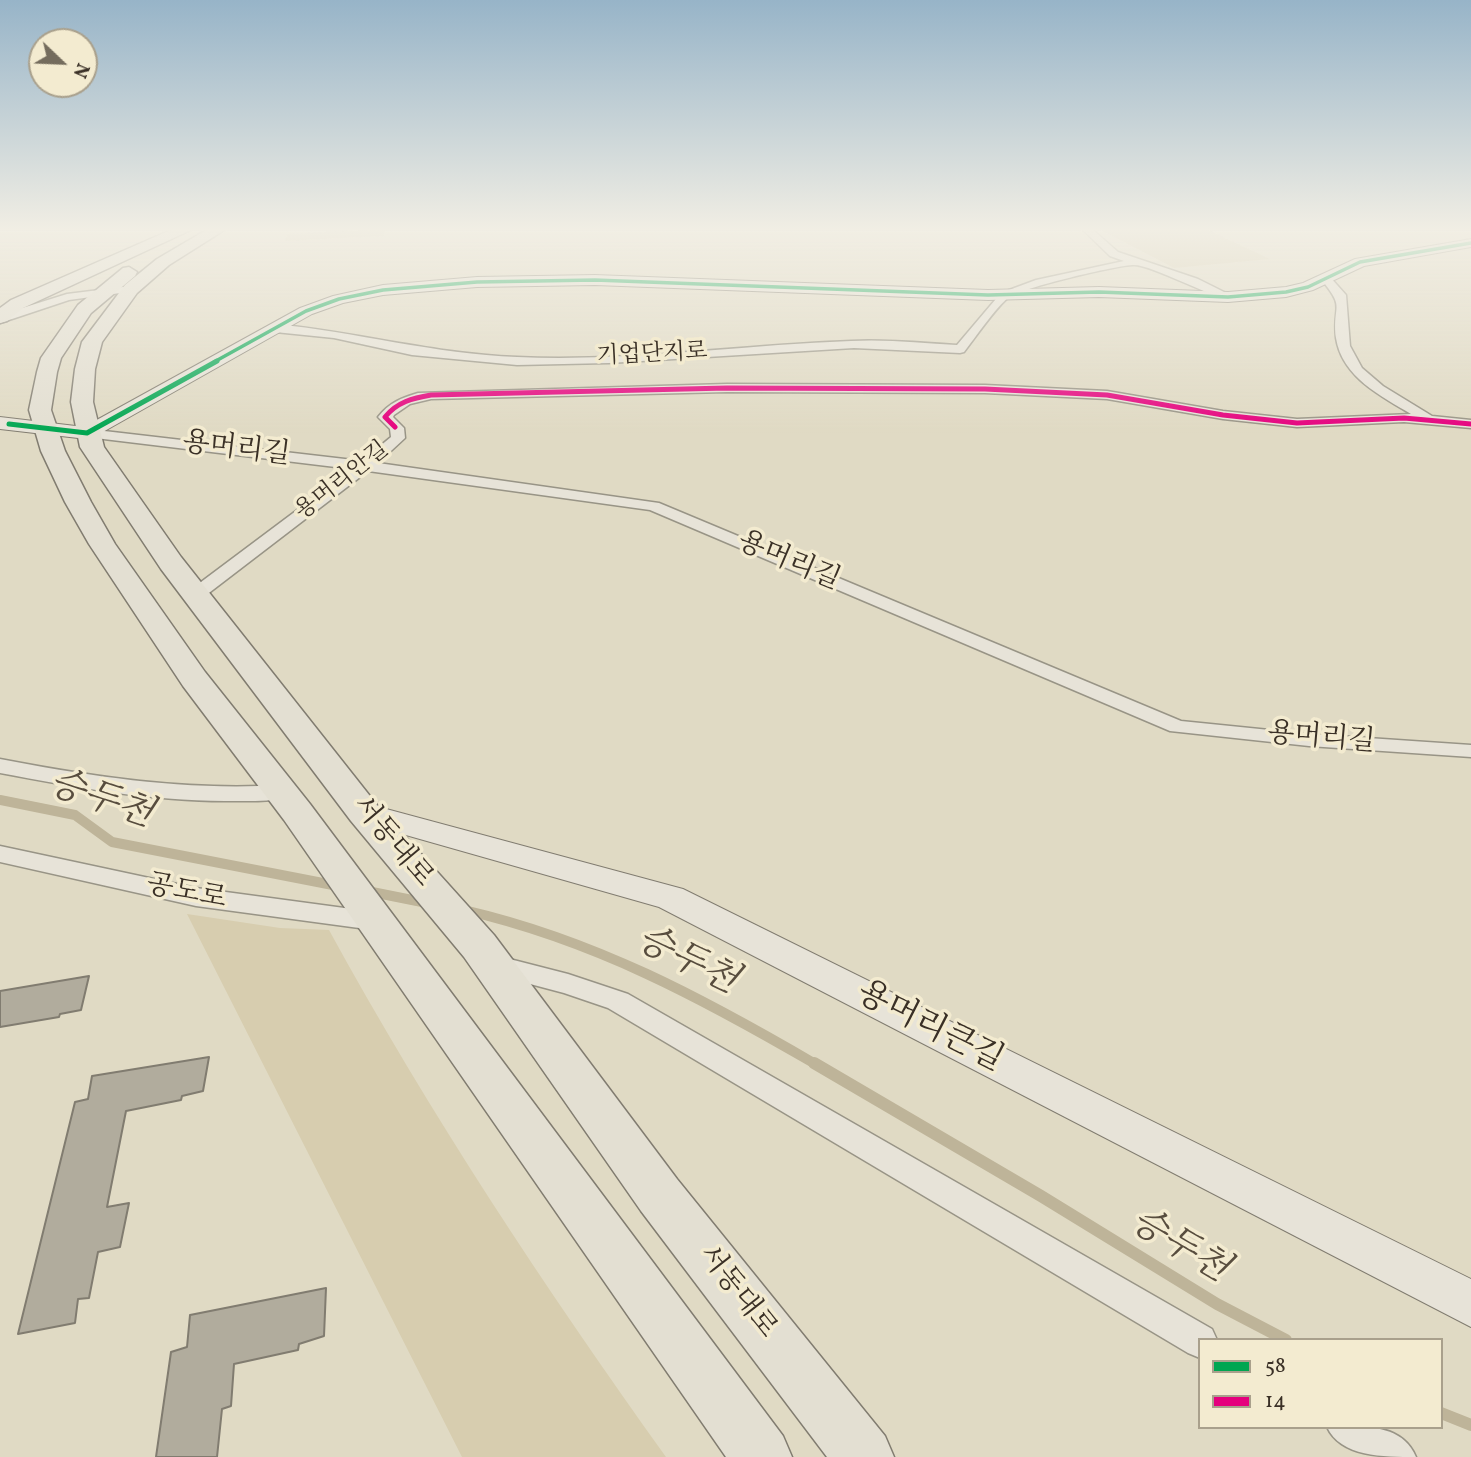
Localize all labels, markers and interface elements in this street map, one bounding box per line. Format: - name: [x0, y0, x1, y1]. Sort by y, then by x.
- north arrow: [28, 28, 98, 98]
- text: N: [66, 59, 95, 82]
- street label: 기업단지로: [596, 339, 708, 373]
- street label: 용머리길: [180, 428, 292, 474]
- street label: 용머리안길: [291, 437, 395, 527]
- street label: 용머리길: [732, 526, 844, 600]
- street label: 용머리길: [1266, 719, 1376, 761]
- water label: 승두천: [42, 764, 158, 840]
- street label: 서동대로: [343, 791, 439, 895]
- street label: 공도로: [143, 870, 229, 918]
- water label: 승두천: [628, 920, 744, 1006]
- street label: 용머리큰길: [849, 975, 1009, 1083]
- water label: 승두천: [1121, 1201, 1235, 1295]
- street label: 서동대로: [689, 1240, 783, 1346]
- legend: [1198, 1338, 1443, 1429]
- text: 58: [1265, 1352, 1286, 1381]
- text: 14: [1265, 1387, 1286, 1416]

